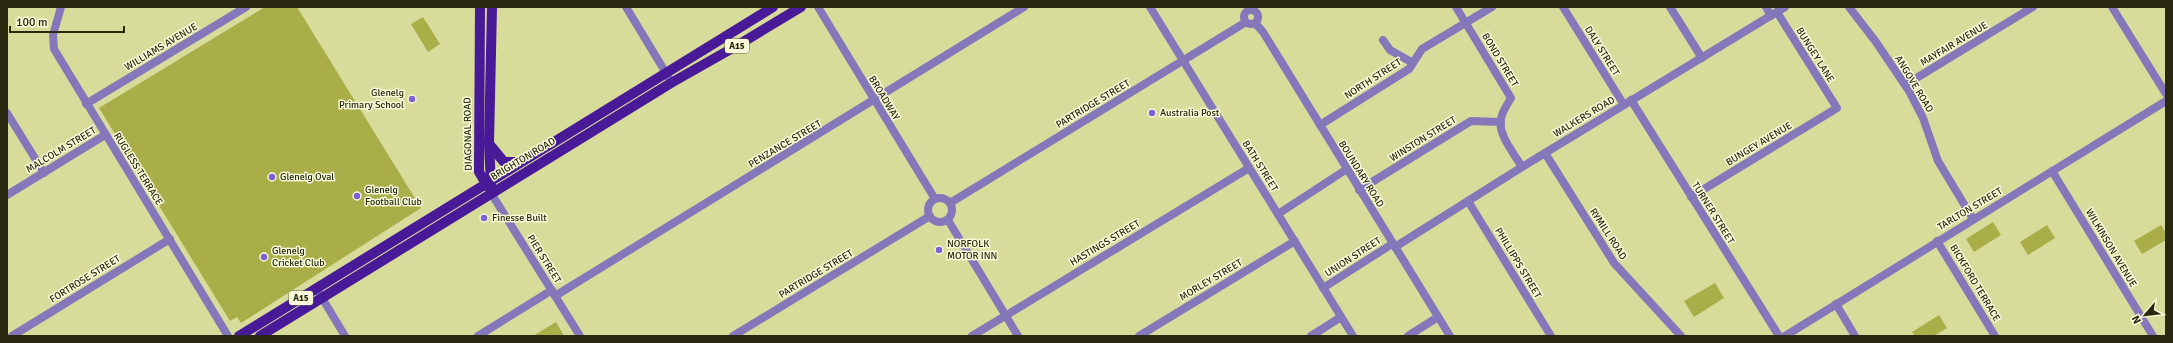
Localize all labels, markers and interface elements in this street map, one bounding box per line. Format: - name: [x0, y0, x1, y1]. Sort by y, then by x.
- scale bar: [10, 8, 124, 34]
- text: 100 m: [16, 15, 48, 30]
- street label: MAYFAIR AVENUE: [1918, 19, 1990, 69]
- street label: WILLIAMS AVENUE: [122, 20, 200, 73]
- street label: DALY STREET: [1582, 24, 1622, 78]
- street label: BUNGEY LANE: [1793, 25, 1837, 85]
- street label: BOND STREET: [1479, 31, 1521, 89]
- road number: A15: [725, 39, 749, 53]
- street label: ANGOVE ROAD: [1892, 53, 1936, 115]
- street label: NORTH STREET: [1342, 56, 1404, 102]
- street label: BROADWAY: [866, 74, 902, 122]
- street label: PARTRIDGE STREET: [1054, 77, 1132, 131]
- place label: Glenelg Primary School: [339, 87, 404, 111]
- marker: Glenelg Primary School: [407, 94, 417, 104]
- street label: WALKERS ROAD: [1551, 94, 1617, 140]
- street label: DIAGONAL ROAD: [461, 97, 475, 171]
- place label: Australia Post: [1160, 107, 1220, 119]
- marker: Australia Post: [1147, 108, 1157, 118]
- street label: WINSTON STREET: [1388, 114, 1459, 164]
- street label: PENZANCE STREET: [746, 117, 824, 171]
- street label: BUNGEY AVENUE: [1724, 119, 1795, 168]
- street label: MALCOLM STREET: [24, 124, 98, 176]
- street label: RUGLESS TERRACE: [111, 131, 165, 208]
- street label: BRIGHTON ROAD: [489, 135, 557, 183]
- street label: BATH STREET: [1240, 138, 1280, 194]
- street label: BOUNDARY ROAD: [1336, 138, 1386, 210]
- place label: Glenelg Oval: [280, 171, 334, 183]
- marker: Glenelg Oval: [267, 172, 277, 182]
- street label: TURNER STREET: [1689, 180, 1737, 246]
- place label: Glenelg Football Club: [365, 184, 422, 208]
- street label: TARLTON STREET: [1936, 185, 2005, 233]
- marker: Glenelg Football Club: [352, 191, 362, 201]
- street label: RYMILL ROAD: [1587, 206, 1629, 262]
- street label: WILKINSON AVENUE: [2083, 207, 2139, 290]
- place label: Finesse Built: [492, 212, 547, 224]
- marker: Finesse Built: [479, 213, 489, 223]
- street label: HASTINGS STREET: [1068, 217, 1142, 269]
- street label: PHILLIPPS STREET: [1492, 226, 1544, 300]
- street label: PIER STREET: [524, 233, 564, 286]
- street label: UNION STREET: [1323, 234, 1383, 280]
- place label: NORFOLK MOTOR INN: [947, 238, 997, 262]
- street label: BICKFORD TERRACE: [1947, 242, 2003, 324]
- place label: Glenelg Cricket Club: [272, 245, 324, 269]
- marker: NORFOLK MOTOR INN: [934, 245, 944, 255]
- street label: PARTRIDGE STREET: [777, 247, 855, 301]
- street label: FORTROSE STREET: [48, 252, 123, 306]
- marker: Glenelg Cricket Club: [259, 252, 269, 262]
- street label: MORLEY STREET: [1177, 257, 1245, 303]
- road number: A15: [289, 291, 313, 305]
- north arrow: [2125, 295, 2165, 335]
- text: N: [2129, 313, 2144, 326]

